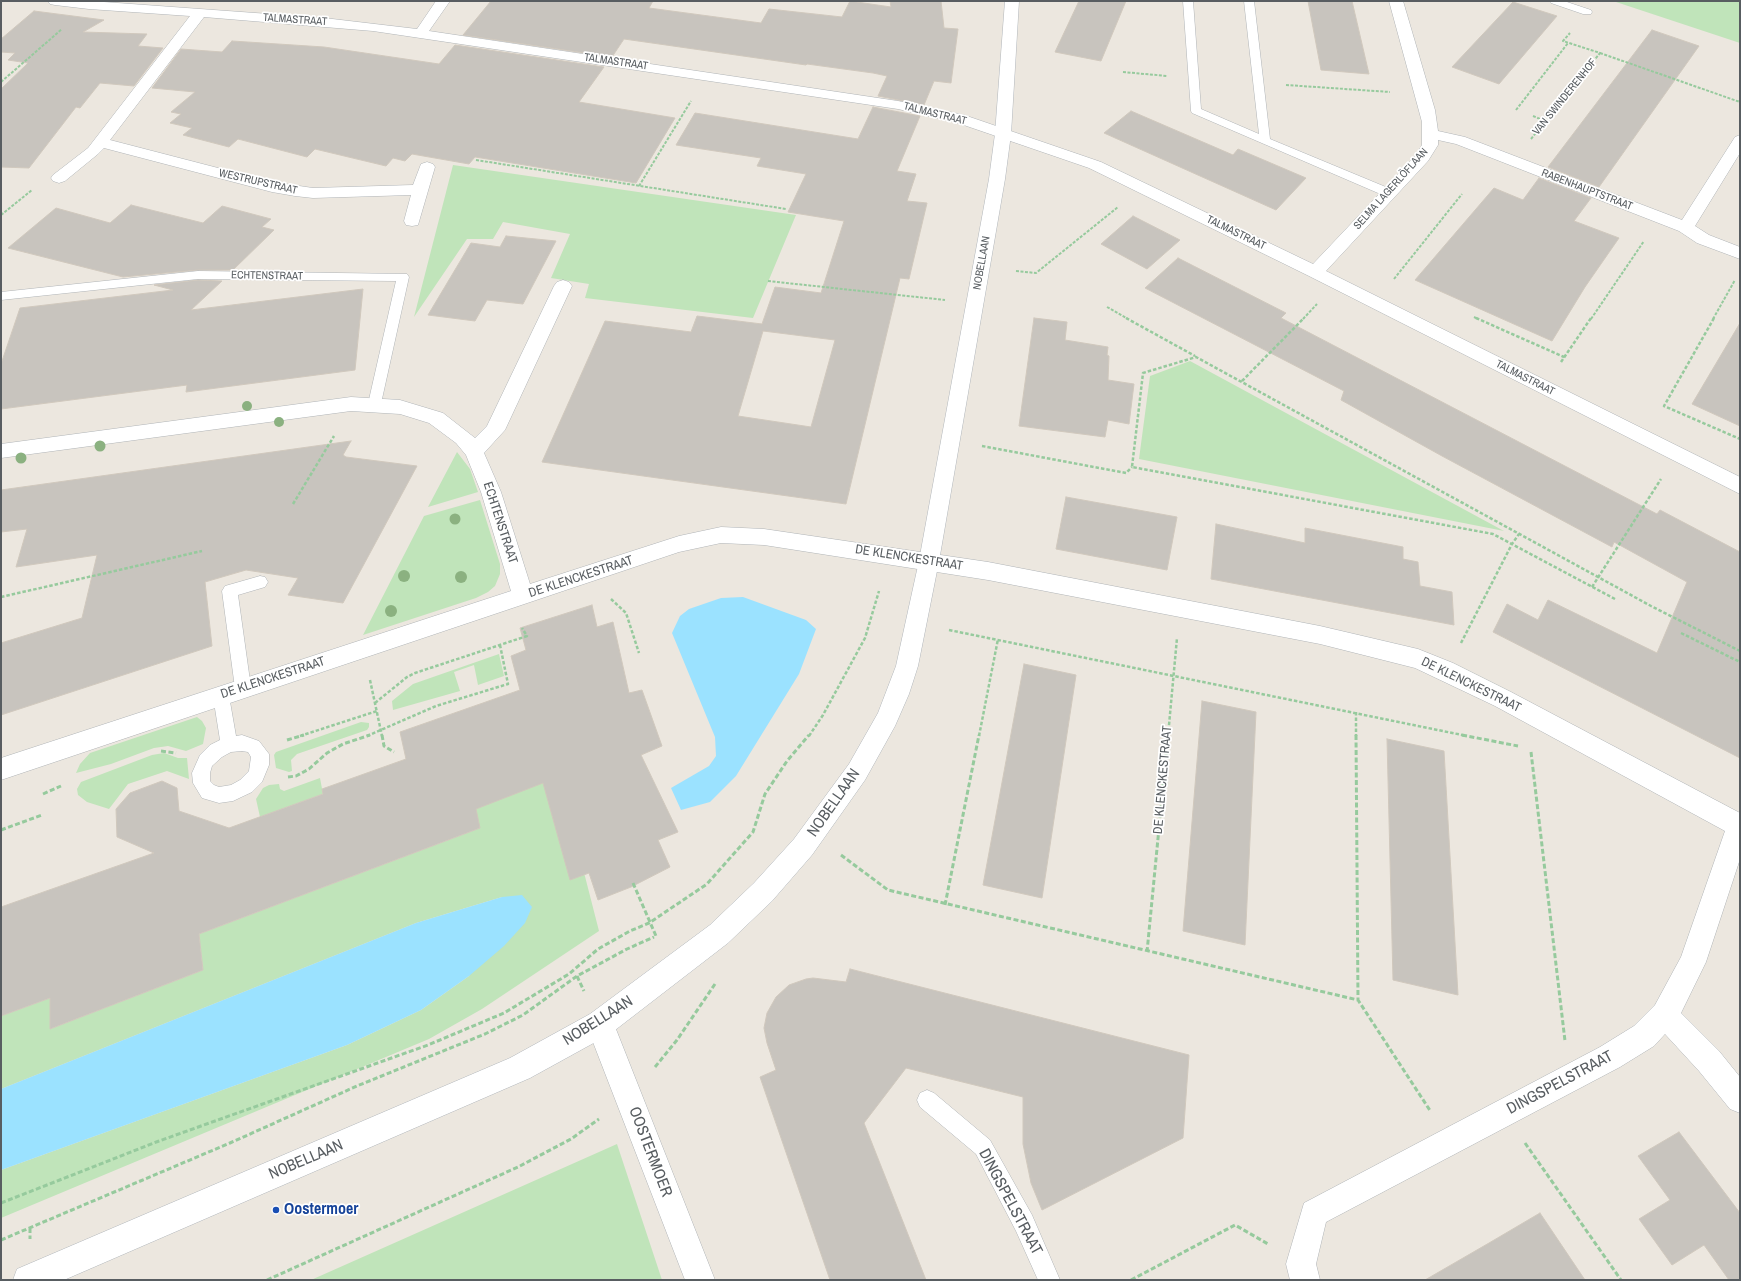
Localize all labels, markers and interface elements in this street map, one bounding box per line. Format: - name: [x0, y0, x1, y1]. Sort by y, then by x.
- street label: TALMASTRAAT: [262, 11, 328, 29]
- street label: TALMASTRAAT: [583, 51, 649, 73]
- street label: VAN SWINDERENHOF: [1530, 56, 1600, 138]
- street label: TALMASTRAAT: [902, 100, 968, 128]
- street label: SELMA LAGERLÖFLAAN: [1351, 146, 1431, 232]
- street label: WESTRUPSTRAAT: [218, 167, 298, 197]
- street label: RABENHAUPTSTRAAT: [1540, 167, 1634, 213]
- street label: TALMASTRAAT: [1204, 213, 1268, 253]
- street label: NOBELLAAN: [971, 235, 993, 291]
- street label: ECHTENSTRAAT: [231, 269, 303, 283]
- street label: TALMASTRAAT: [1493, 358, 1557, 398]
- street label: ECHTENSTRAAT: [479, 480, 521, 566]
- street label: DE KLENCKESTRAAT: [854, 542, 964, 574]
- street label: DE KLENCKESTRAAT: [527, 553, 635, 601]
- street label: DE KLENCKESTRAAT: [219, 654, 327, 702]
- street label: DE KLENCKESTRAAT: [1419, 654, 1523, 716]
- street label: DE KLENCKESTRAAT: [1150, 725, 1176, 835]
- street label: NOBELLAAN: [804, 765, 864, 841]
- street label: NOBELLAAN: [560, 992, 636, 1050]
- street label: DINGSPELSTRAAT: [1504, 1047, 1616, 1119]
- street label: OOSTERMOER: [624, 1104, 676, 1200]
- street label: NOBELLAAN: [266, 1136, 346, 1184]
- street label: DINGSPELSTRAAT: [974, 1146, 1046, 1258]
- place label: Oostermoer: [284, 1200, 358, 1220]
- marker: Oostermoer: [271, 1205, 281, 1215]

